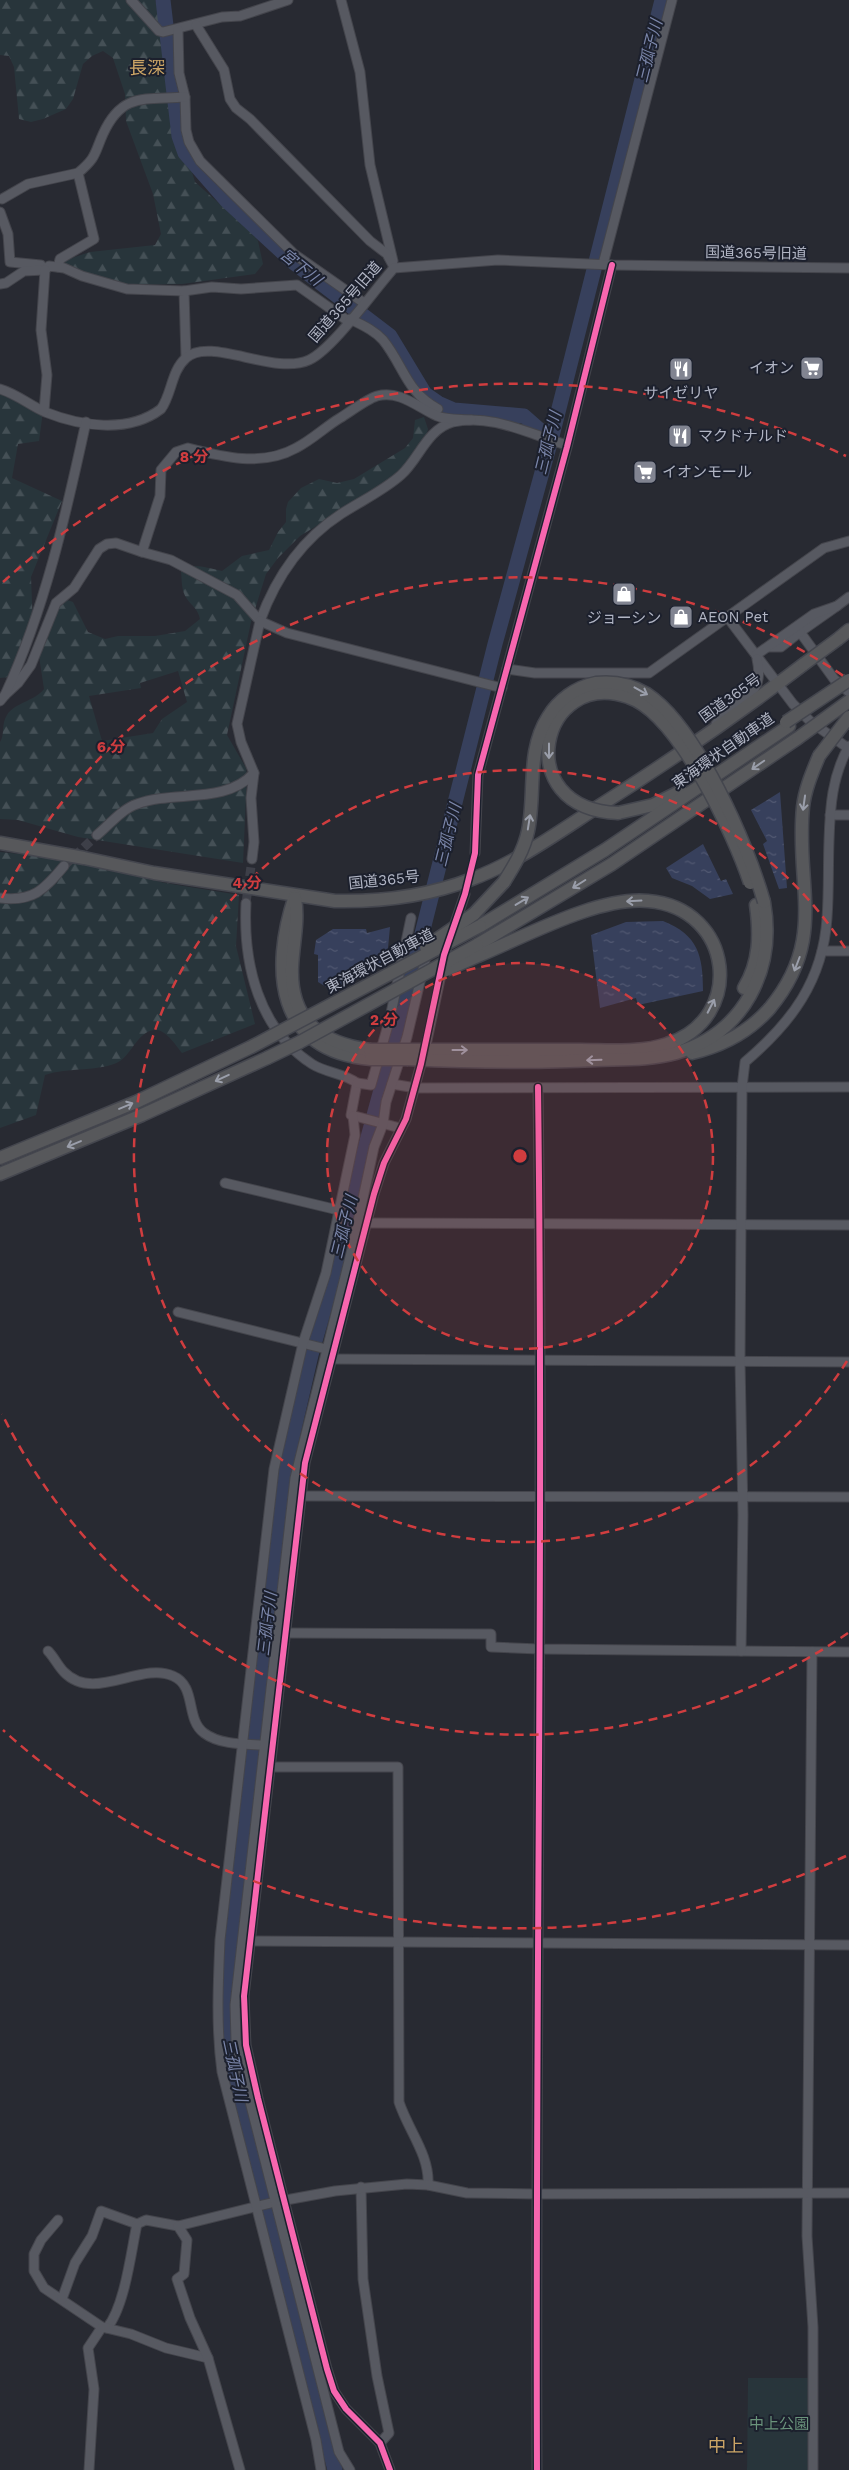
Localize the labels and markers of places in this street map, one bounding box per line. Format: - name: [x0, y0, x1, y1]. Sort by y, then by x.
- supermarket icon: イオン: [799, 355, 825, 381]
- restaurant icon: サイゼリヤ: [668, 356, 694, 382]
- place label: イオン: [749, 359, 794, 377]
- place label: サイゼリヤ: [643, 384, 719, 402]
- restaurant icon: マクドナルド: [667, 423, 693, 449]
- place label: マクドナルド: [698, 427, 788, 445]
- supermarket icon: イオンモール: [632, 459, 658, 485]
- place label: イオンモール: [662, 463, 752, 481]
- shop icon: ジョーシン: [611, 581, 637, 607]
- shop icon: AEON Pet: [668, 604, 694, 630]
- place label: AEON Pet: [698, 608, 769, 626]
- place label: ジョーシン: [587, 609, 661, 627]
- centre of rings: [511, 1147, 529, 1165]

